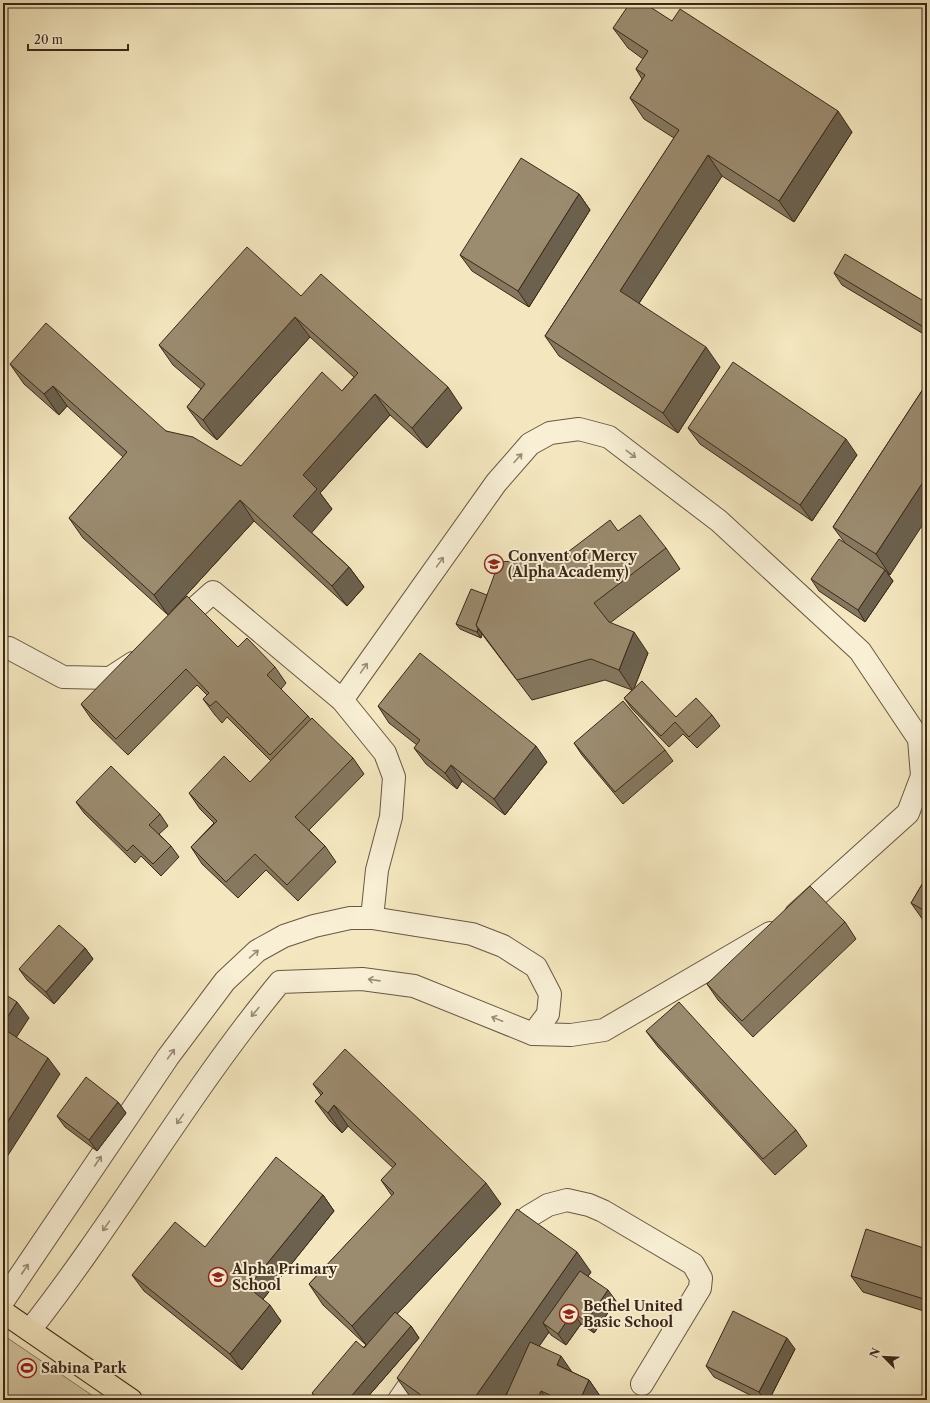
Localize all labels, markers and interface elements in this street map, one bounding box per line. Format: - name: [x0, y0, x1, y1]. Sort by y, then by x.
- scale bar: [28, 26, 128, 52]
- text: 20 m: [34, 32, 63, 47]
- one-way arrow: [626, 450, 637, 458]
- one-way arrow: [513, 453, 522, 463]
- place label: Convent of Mercy (Alpha Academy): [508, 547, 637, 581]
- school or university icon: Convent of Mercy (Alpha Academy): [483, 553, 505, 575]
- one-way arrow: [436, 557, 444, 568]
- one-way arrow: [360, 663, 368, 674]
- one-way arrow: [249, 950, 259, 959]
- one-way arrow: [367, 976, 380, 984]
- one-way arrow: [251, 1007, 260, 1018]
- one-way arrow: [491, 1015, 503, 1023]
- one-way arrow: [167, 1048, 175, 1059]
- one-way arrow: [176, 1113, 184, 1124]
- one-way arrow: [94, 1156, 102, 1167]
- one-way arrow: [102, 1220, 110, 1231]
- place label: Alpha Primary School: [231, 1260, 338, 1294]
- one-way arrow: [21, 1264, 29, 1275]
- school or university icon: Alpha Primary School: [207, 1266, 229, 1288]
- place label: Bethel United Basic School: [583, 1297, 683, 1331]
- school or university icon: Bethel United Basic School: [558, 1303, 580, 1325]
- north arrow: [864, 1337, 904, 1377]
- text: N: [867, 1345, 883, 1360]
- sports icon: Sabina Park: [16, 1357, 38, 1379]
- place label: Sabina Park: [41, 1359, 127, 1377]

